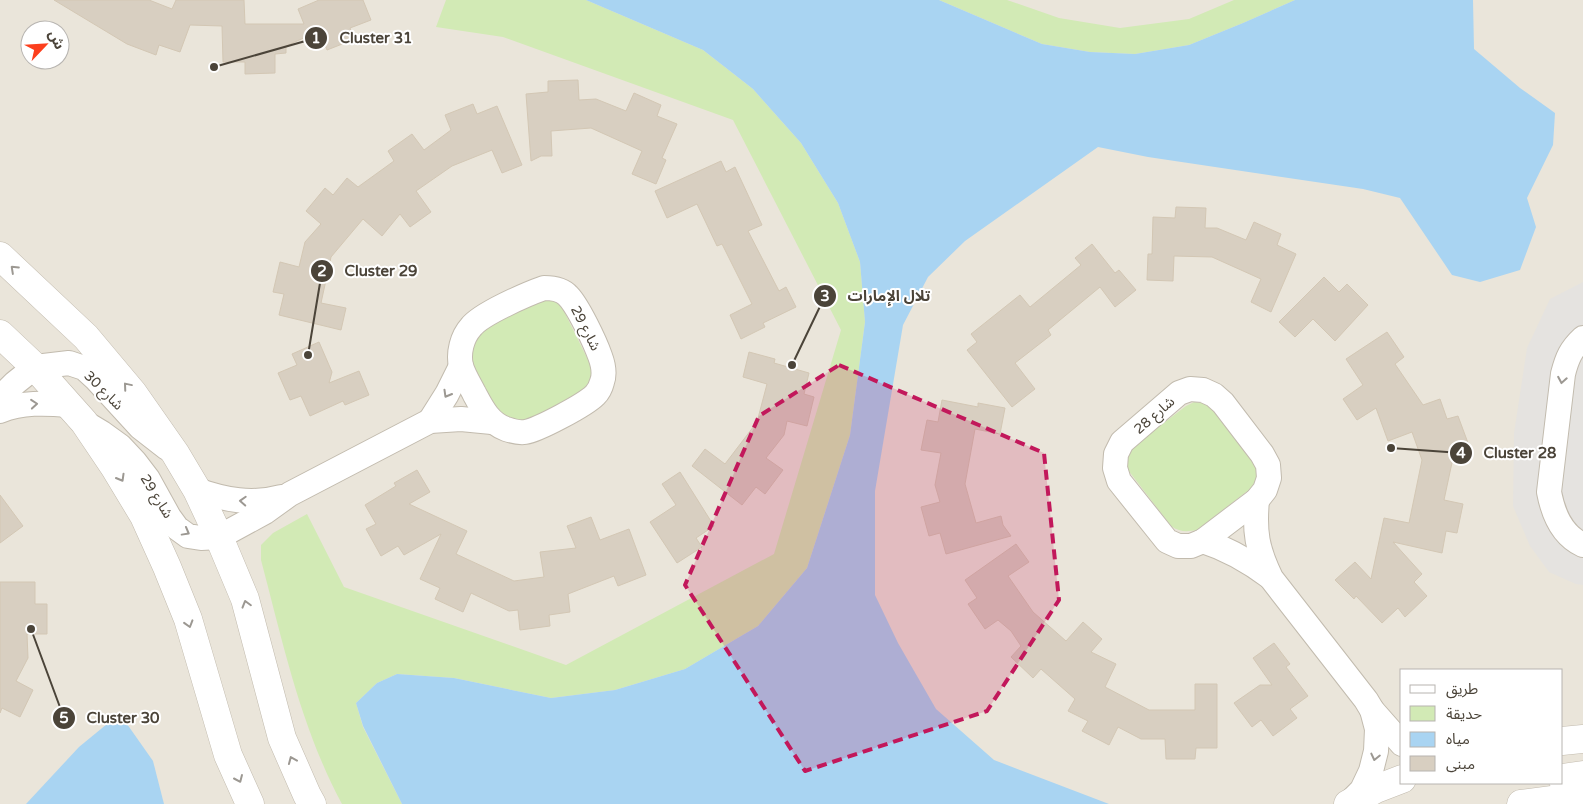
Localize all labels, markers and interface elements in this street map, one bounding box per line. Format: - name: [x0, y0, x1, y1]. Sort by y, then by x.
- north arrow: [20, 20, 70, 70]
- callout: Cluster 31: [304, 23, 422, 53]
- text: ش: [45, 27, 68, 52]
- text: 1: [311, 29, 321, 47]
- text: Cluster 31: [339, 29, 413, 47]
- callout: Cluster 29: [310, 256, 428, 286]
- text: 2: [317, 262, 327, 280]
- text: Cluster 29: [344, 262, 418, 280]
- one-way arrow: [11, 266, 20, 275]
- callout: تلال الإمارات: [813, 281, 941, 311]
- text: 3: [820, 287, 830, 305]
- text: تلال الإمارات: [848, 287, 931, 306]
- street label: شارع 29: [565, 303, 604, 355]
- street label: شارع 30: [79, 367, 127, 415]
- one-way arrow: [1557, 376, 1567, 385]
- one-way arrow: [124, 382, 133, 391]
- one-way arrow: [443, 389, 453, 398]
- street label: شارع 28: [1130, 393, 1180, 439]
- one-way arrow: [30, 399, 38, 410]
- callout: Cluster 28: [1449, 438, 1567, 468]
- text: 4: [1456, 444, 1466, 462]
- text: Cluster 28: [1483, 444, 1557, 462]
- street label: شارع 29: [135, 471, 177, 522]
- one-way arrow: [114, 472, 124, 481]
- one-way arrow: [239, 495, 247, 506]
- one-way arrow: [180, 526, 189, 536]
- one-way arrow: [241, 600, 251, 609]
- one-way arrow: [184, 620, 194, 628]
- legend: [1400, 669, 1563, 784]
- text: طريق: [1446, 680, 1478, 699]
- callout: Cluster 30: [52, 703, 170, 733]
- text: حديقة: [1446, 705, 1482, 723]
- text: 5: [59, 709, 69, 727]
- text: Cluster 30: [86, 709, 160, 727]
- text: مياه: [1446, 730, 1470, 748]
- one-way arrow: [1370, 753, 1380, 762]
- text: مبنى: [1446, 755, 1475, 773]
- one-way arrow: [287, 756, 298, 765]
- one-way arrow: [232, 774, 243, 783]

